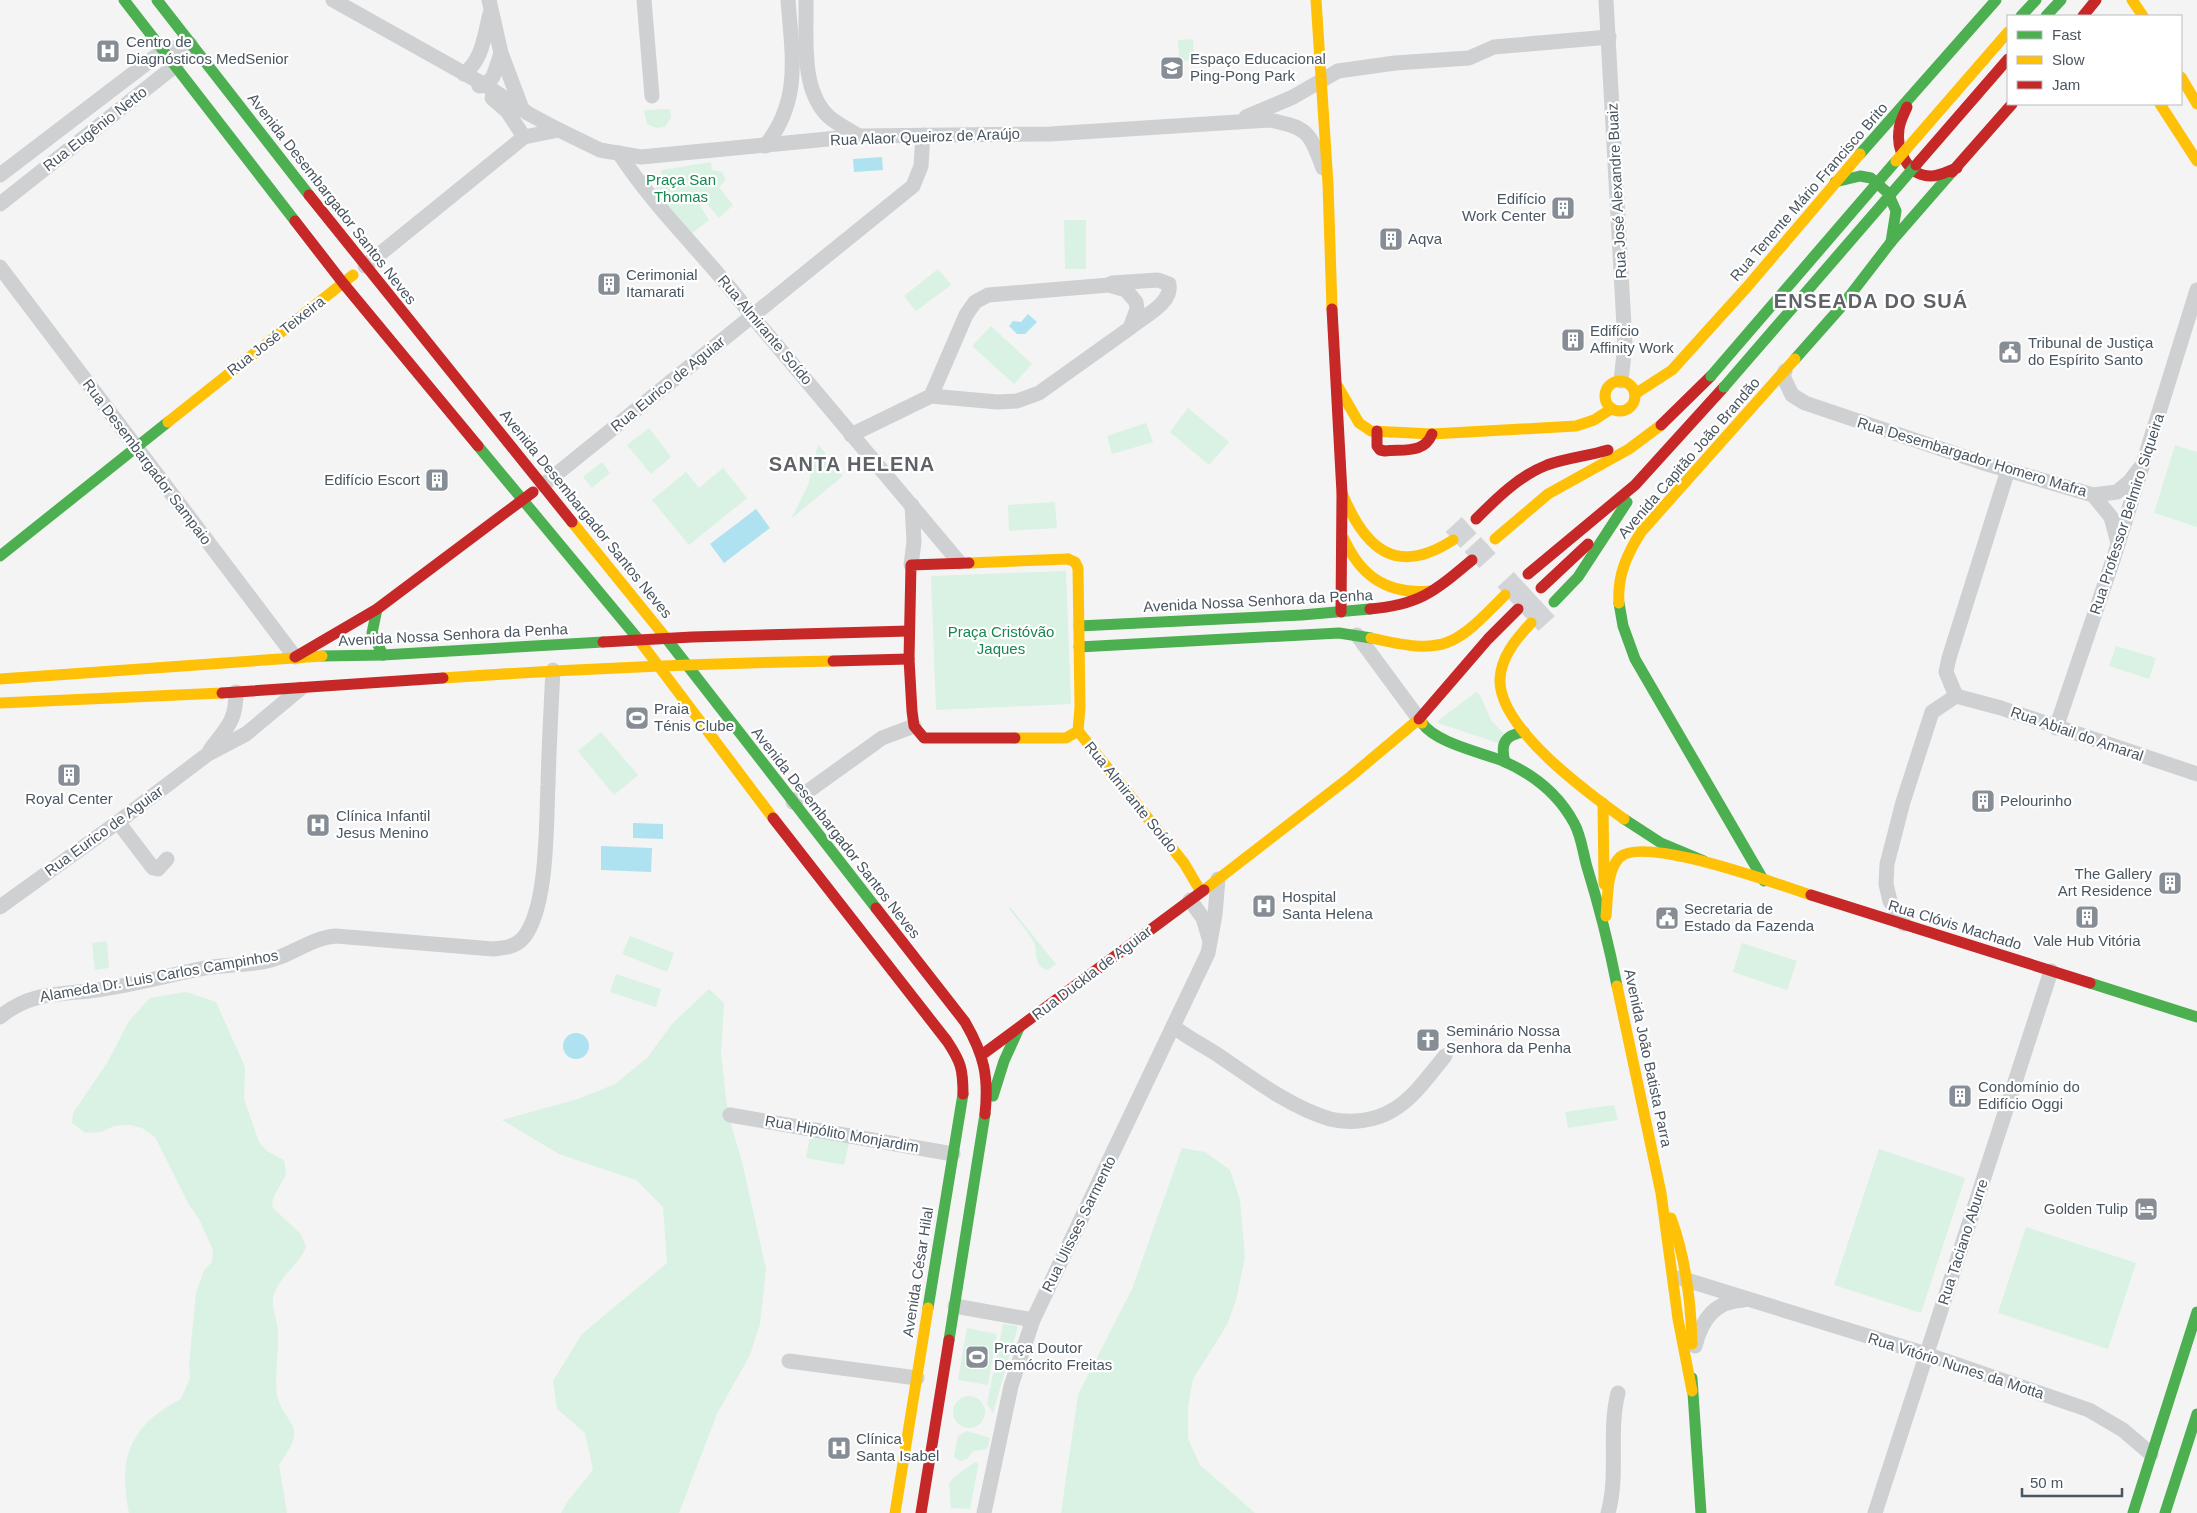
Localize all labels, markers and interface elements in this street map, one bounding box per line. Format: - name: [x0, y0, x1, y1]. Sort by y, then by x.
- legend: [2007, 15, 2182, 105]
- text: Fast: [2052, 26, 2082, 43]
- place label: Centro de Diagnósticos MedSenior: [126, 33, 289, 67]
- hospital icon: Centro de Diagnósticos MedSenior: [95, 38, 121, 64]
- place label: Espaço Educacional Ping-Pong Park: [1190, 50, 1326, 84]
- text: Slow: [2052, 51, 2085, 68]
- school or university icon: Espaço Educacional Ping-Pong Park: [1159, 55, 1185, 81]
- text: Jam: [2052, 76, 2080, 93]
- street label: Rua Eugênio Netto: [40, 83, 150, 174]
- street label: Avenida Desembargador Santos Neves: [245, 90, 420, 308]
- street label: Rua Tenente Mário Francisco Brito: [1727, 99, 1891, 284]
- street label: Rua José Alexandre Buaiz: [1603, 103, 1630, 279]
- street label: Rua Alaor Queiroz de Araújo: [830, 125, 1020, 148]
- park label: Praça San Thomas: [646, 171, 716, 205]
- place label: Edifício Work Center: [1462, 190, 1546, 224]
- building icon: Edifício Work Center: [1550, 195, 1576, 221]
- building icon: Aqva: [1378, 226, 1404, 252]
- place label: Aqva: [1408, 230, 1443, 247]
- place label: Cerimonial Itamarati: [626, 266, 698, 300]
- building icon: Cerimonial Itamarati: [596, 271, 622, 297]
- street label: Rua Almirante Soído: [715, 272, 816, 388]
- district label: ENSEADA DO SUÁ: [1774, 290, 1968, 312]
- street label: Rua José Teixeira: [224, 292, 328, 379]
- place label: Edifício Affinity Work: [1590, 322, 1674, 356]
- building icon: Edifício Affinity Work: [1560, 327, 1586, 353]
- street label: Rua Eurico de Aguiar: [607, 332, 728, 435]
- place label: Tribunal de Justiça do Espírito Santo: [2028, 334, 2154, 368]
- public building icon: Tribunal de Justiça do Espírito Santo: [1997, 339, 2023, 365]
- street label: Avenida Capitão João Brandão: [1614, 374, 1763, 542]
- street label: Rua Desembargador Sampaio: [80, 376, 215, 548]
- street label: Avenida Desembargador Santos Neves: [497, 406, 676, 621]
- street label: Rua Professor Belmiro Siqueira: [2086, 411, 2167, 616]
- street label: Rua Desembargador Homero Mafra: [1855, 413, 2090, 500]
- district label: SANTA HELENA: [769, 453, 935, 475]
- building icon: Edifício Escort: [424, 467, 450, 493]
- place label: Edifício Escort: [324, 471, 421, 488]
- street label: Avenida Nossa Senhora da Penha: [1143, 586, 1374, 615]
- street label: Avenida Nossa Senhora da Penha: [338, 620, 569, 649]
- park label: Praça Cristóvão Jaques: [948, 623, 1054, 657]
- place label: Praia Ténis Clube: [654, 700, 734, 734]
- street label: Rua Abiail do Amaral: [2009, 703, 2146, 764]
- sports icon: Praia Ténis Clube: [624, 705, 650, 731]
- street label: Avenida Desembargador Santos Neves: [749, 724, 924, 942]
- street label: Rua Almirante Soído: [1081, 738, 1181, 855]
- building icon: Royal Center: [56, 762, 82, 788]
- street label: Rua Eurico de Aguiar: [41, 782, 166, 879]
- building icon: Pelourinho: [1970, 788, 1996, 814]
- place label: Royal Center: [25, 790, 113, 807]
- place label: Pelourinho: [2000, 792, 2072, 809]
- place label: Clínica Infantil Jesus Menino: [336, 807, 430, 841]
- hospital icon: Clínica Infantil Jesus Menino: [305, 812, 331, 838]
- place label: The Gallery Art Residence: [2058, 865, 2152, 899]
- building icon: The Gallery Art Residence: [2157, 870, 2183, 896]
- place label: Hospital Santa Helena: [1282, 888, 1374, 922]
- hospital icon: Hospital Santa Helena: [1251, 893, 1277, 919]
- street label: Rua Clóvis Machado: [1886, 896, 2024, 953]
- place label: Secretaria de Estado da Fazenda: [1684, 900, 1815, 934]
- building icon: Vale Hub Vitória: [2074, 904, 2100, 930]
- public building icon: Secretaria de Estado da Fazenda: [1654, 905, 1680, 931]
- street label: Rua Duckla de Aguiar: [1029, 922, 1155, 1023]
- place label: Vale Hub Vitória: [2033, 932, 2141, 949]
- street label: Alameda Dr. Luis Carlos Campinhos: [38, 946, 279, 1005]
- street label: Avenida João Batista Parra: [1621, 967, 1676, 1149]
- place label: Seminário Nossa Senhora da Penha: [1446, 1022, 1572, 1056]
- church icon: Seminário Nossa Senhora da Penha: [1415, 1027, 1441, 1053]
- place label: Condomínio do Edifício Oggi: [1978, 1078, 2080, 1112]
- building icon: Condomínio do Edifício Oggi: [1947, 1083, 1973, 1109]
- street label: Rua Hipólito Monjardim: [764, 1112, 920, 1155]
- street label: Rua Ulisses Sarmento: [1038, 1153, 1119, 1295]
- street label: Rua Taciano Aburre: [1934, 1177, 1991, 1307]
- hotel icon: Golden Tulip: [2133, 1196, 2159, 1222]
- place label: Golden Tulip: [2044, 1200, 2128, 1217]
- street label: Avenida César Hilal: [899, 1206, 936, 1338]
- street label: Rua Vitório Nunes da Motta: [1866, 1329, 2047, 1402]
- place label: Praça Doutor Demócrito Freitas: [994, 1339, 1112, 1373]
- sports icon: Praça Doutor Demócrito Freitas: [964, 1344, 990, 1370]
- place label: Clínica Santa Isabel: [856, 1430, 939, 1464]
- hospital icon: Clínica Santa Isabel: [826, 1435, 852, 1461]
- scale bar: [2022, 1466, 2122, 1498]
- text: 50 m: [2030, 1474, 2063, 1491]

